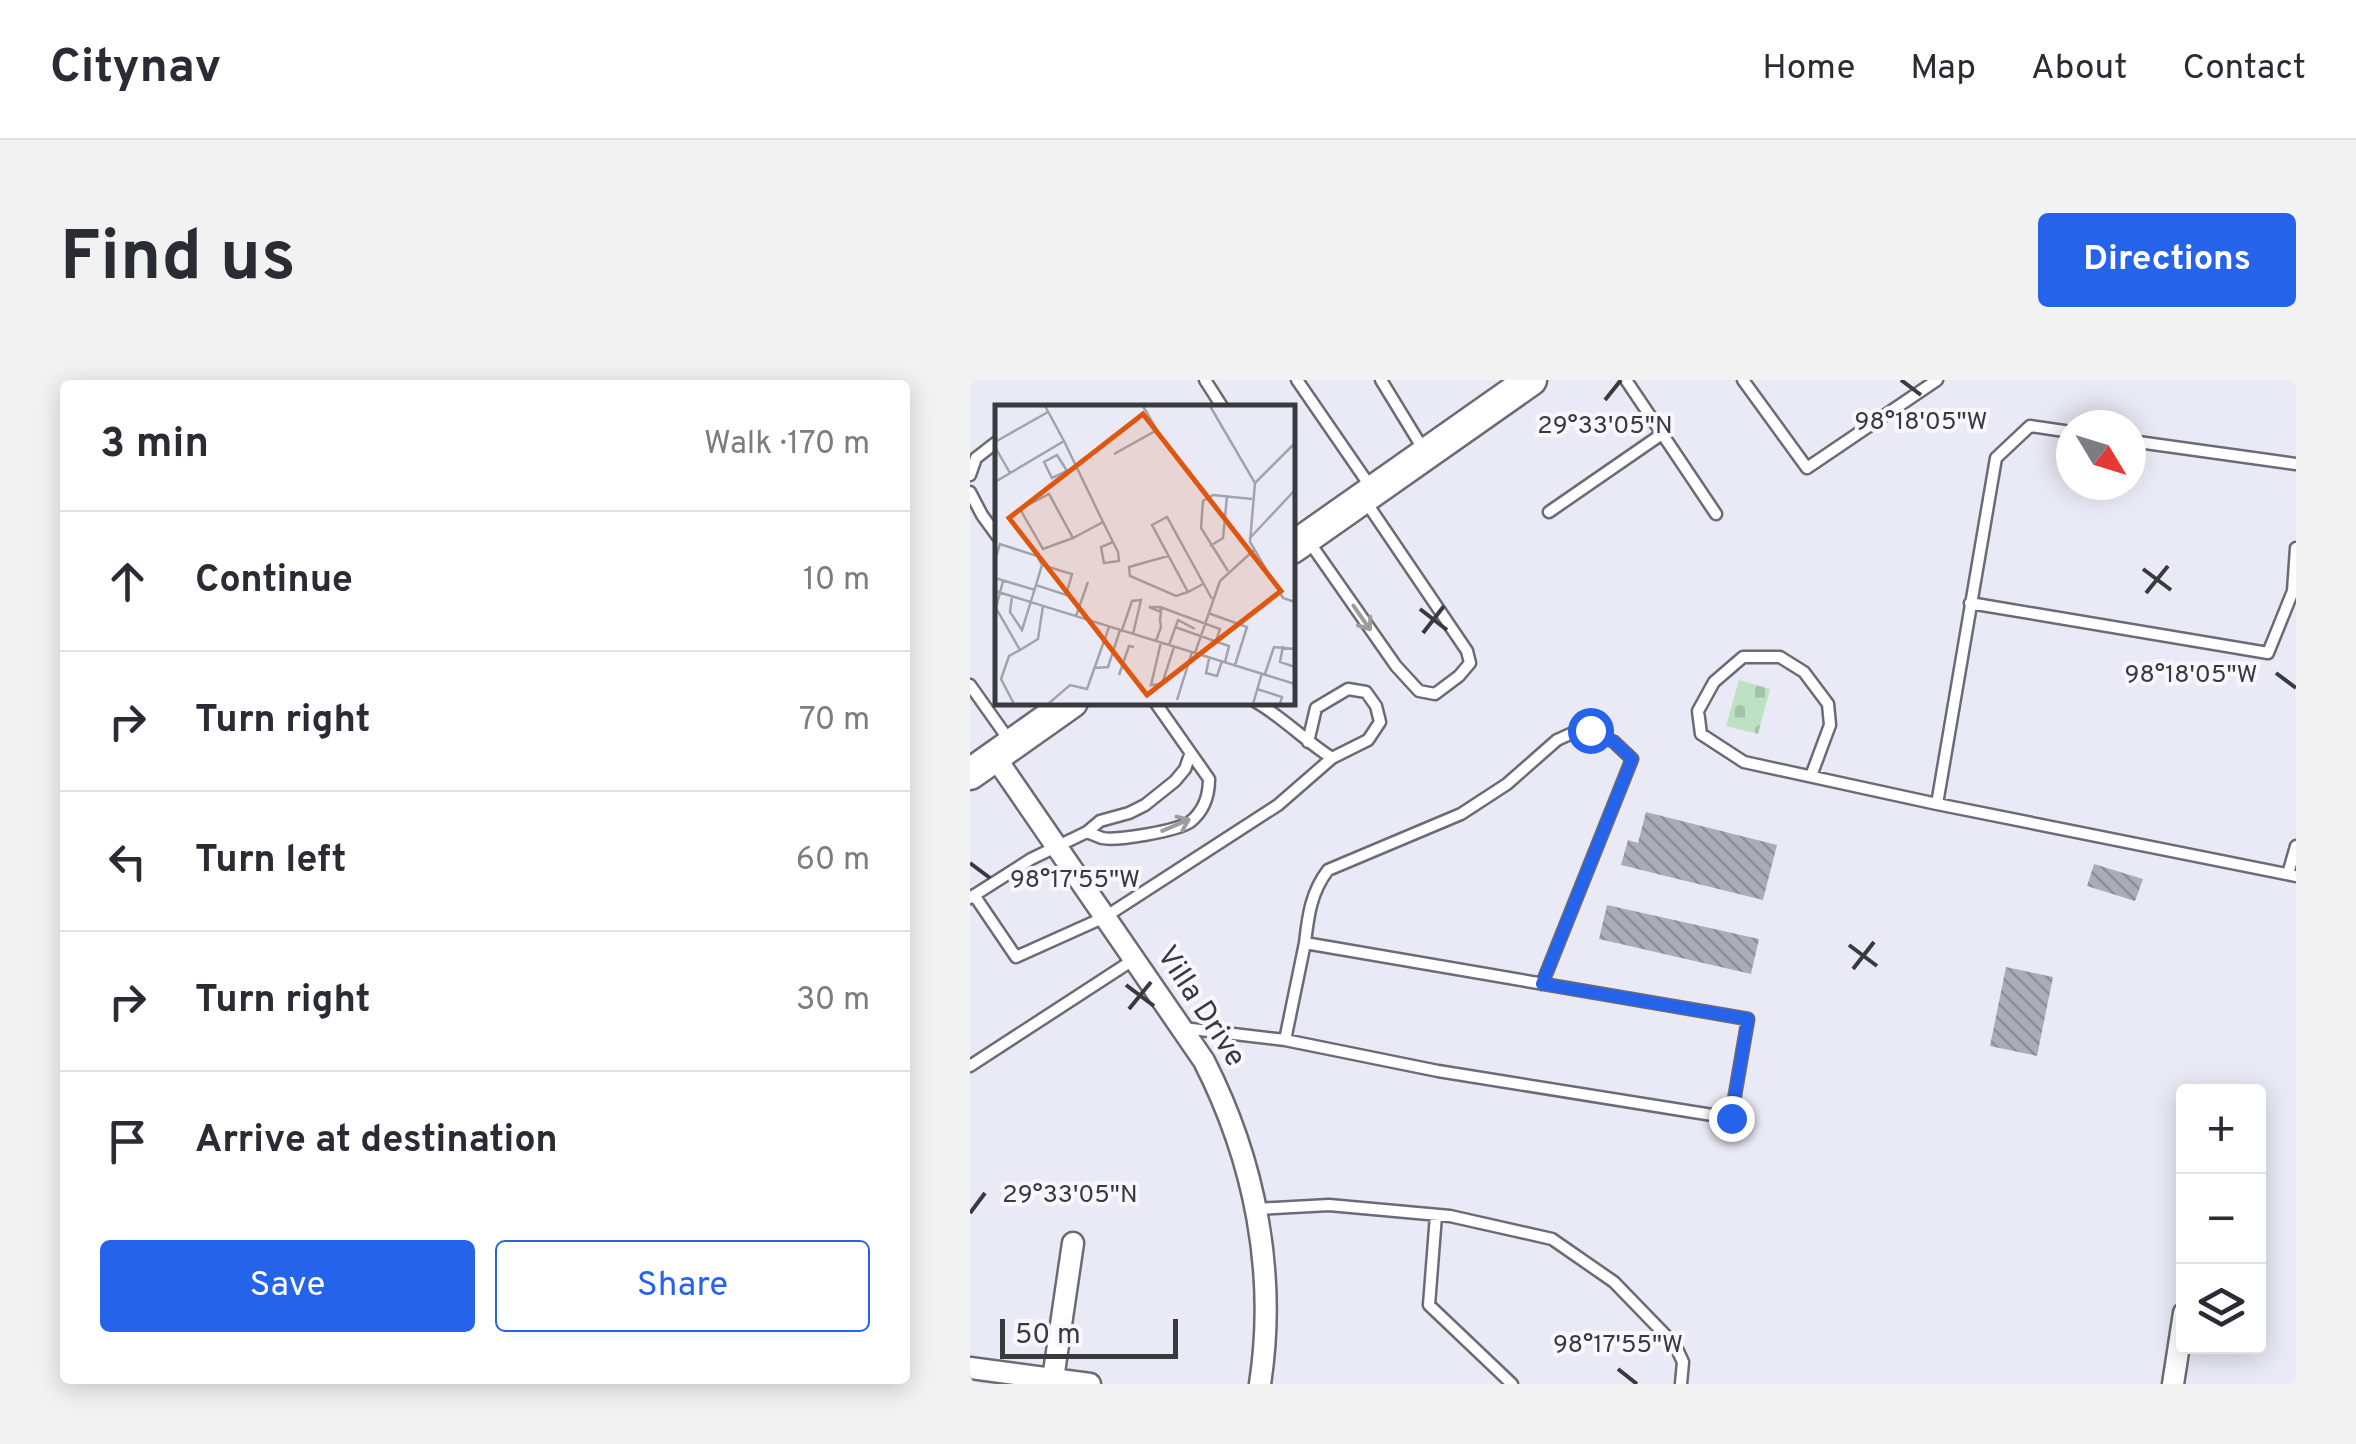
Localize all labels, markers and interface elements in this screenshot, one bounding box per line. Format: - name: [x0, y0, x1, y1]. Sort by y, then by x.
- text: Citynav: [50, 39, 221, 99]
- text: Home: [1762, 47, 1855, 91]
- text: Map: [1910, 47, 1976, 91]
- text: About: [2031, 47, 2127, 91]
- text: Contact: [2182, 47, 2306, 91]
- button: Directions: [2038, 213, 2296, 307]
- text: Find us: [60, 216, 296, 305]
- inset map: [995, 405, 1295, 705]
- text: 98°18'05"W: [1854, 407, 1988, 439]
- north arrow: [2056, 410, 2146, 500]
- text: 29°33'05"N: [1537, 411, 1673, 443]
- text: 3 min: [100, 419, 209, 472]
- text: Walk · 170 m: [704, 425, 870, 465]
- icon: ahead: [100, 554, 155, 609]
- text: Continue: [195, 557, 353, 606]
- text: 10 m: [803, 561, 870, 601]
- one-way arrow: [1351, 603, 1372, 631]
- text: 98°18'05"W: [2124, 660, 2258, 692]
- icon: right: [100, 694, 155, 749]
- text: Turn right: [195, 697, 370, 746]
- text: 70 m: [799, 701, 870, 741]
- route start: [1568, 708, 1614, 754]
- one-way arrow: [1161, 815, 1191, 833]
- icon: left: [100, 834, 155, 889]
- text: Turn left: [195, 837, 347, 886]
- text: 60 m: [796, 841, 870, 881]
- text: 98°17'55"W: [1010, 865, 1140, 897]
- street label: Villa Drive: [1147, 940, 1253, 1074]
- icon: right: [100, 974, 155, 1029]
- text: Turn right: [195, 977, 370, 1026]
- text: 30 m: [796, 981, 870, 1021]
- map controls: [2176, 1084, 2266, 1354]
- button: +: [2176, 1084, 2266, 1174]
- route end: [1709, 1096, 1755, 1142]
- icon: arrive: [100, 1114, 155, 1169]
- text: Arrive at destination: [195, 1117, 558, 1166]
- button: −: [2176, 1174, 2266, 1264]
- text: 29°33'05"N: [1002, 1180, 1138, 1212]
- button: Save: [100, 1240, 475, 1332]
- button: Share: [495, 1240, 870, 1332]
- button: layers: [2176, 1264, 2266, 1354]
- scale bar: [1000, 1314, 1178, 1358]
- text: 50 m: [1015, 1318, 1081, 1354]
- text: 98°17'55"W: [1553, 1330, 1683, 1362]

